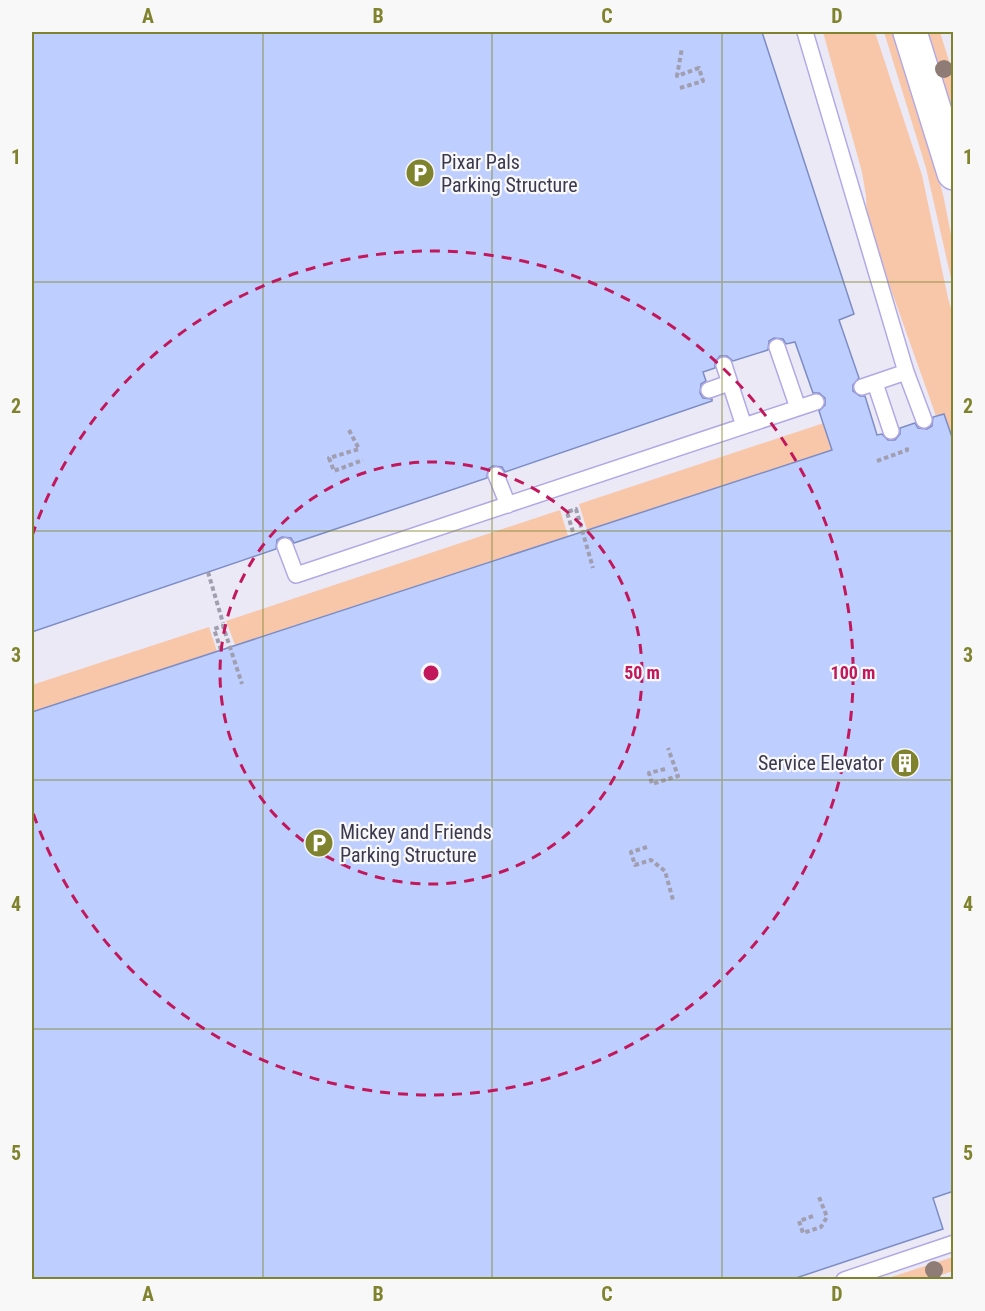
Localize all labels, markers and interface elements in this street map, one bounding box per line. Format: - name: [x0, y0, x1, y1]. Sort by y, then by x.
- text: A: [142, 4, 154, 28]
- text: B: [372, 4, 384, 28]
- text: C: [601, 4, 613, 28]
- text: D: [831, 4, 843, 28]
- text: 1: [11, 145, 21, 169]
- text: 1: [963, 145, 973, 169]
- place label: Pixar Pals Parking Structure: [441, 150, 578, 197]
- parking icon: Pixar Pals Parking Structure: [404, 157, 436, 189]
- text: 2: [11, 394, 21, 418]
- text: 2: [963, 394, 973, 418]
- text: 3: [11, 643, 21, 667]
- text: 3: [963, 643, 973, 667]
- text: 50 m: [624, 662, 660, 683]
- text: 100 m: [831, 662, 875, 683]
- centre of rings: [421, 663, 441, 683]
- building icon: Service Elevator: [889, 747, 921, 779]
- place label: Service Elevator: [758, 751, 884, 775]
- place label: Mickey and Friends Parking Structure: [340, 820, 492, 867]
- parking icon: Mickey and Friends Parking Structure: [303, 827, 335, 859]
- text: 4: [11, 892, 21, 916]
- text: 4: [963, 892, 973, 916]
- text: 5: [11, 1141, 21, 1165]
- text: 5: [963, 1141, 973, 1165]
- text: A: [142, 1282, 154, 1306]
- text: B: [372, 1282, 384, 1306]
- text: C: [601, 1282, 613, 1306]
- text: D: [831, 1282, 843, 1306]

